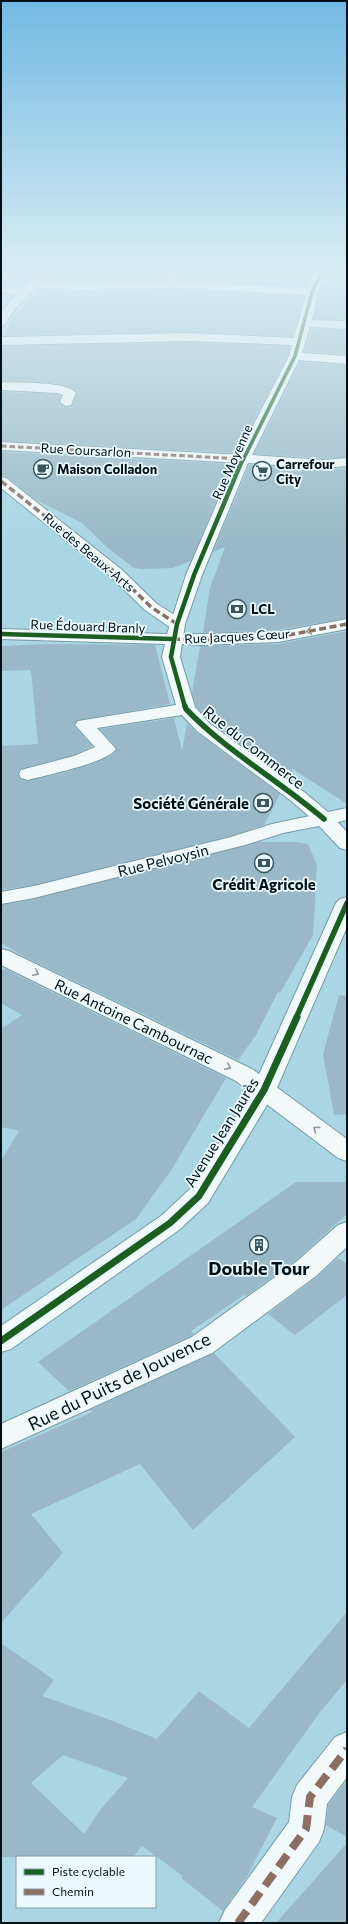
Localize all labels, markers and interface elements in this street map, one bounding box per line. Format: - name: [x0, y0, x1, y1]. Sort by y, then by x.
- street label: Rue Moyenne: [208, 422, 256, 502]
- street label: Rue Coursarlon: [40, 440, 132, 460]
- place label: Carrefour City: [276, 456, 335, 487]
- cafe icon: Maison Colladon: [32, 458, 54, 480]
- supermarket icon: Carrefour City: [251, 460, 273, 482]
- place label: Maison Colladon: [57, 461, 157, 477]
- street label: Rue des Beaux-Arts: [40, 509, 138, 595]
- bank icon: LCL: [226, 598, 248, 620]
- place label: LCL: [251, 601, 275, 617]
- street label: Rue Édouard Branly: [30, 615, 146, 636]
- street label: Rue Jacques Cœur: [184, 625, 290, 647]
- one-way arrow: [306, 626, 312, 635]
- street label: Rue du Commerce: [200, 702, 308, 792]
- bank icon: Société Générale: [252, 792, 274, 814]
- place label: Société Générale: [133, 794, 249, 812]
- street label: Rue Pelvoysin: [116, 840, 210, 880]
- bank icon: Crédit Agricole: [253, 852, 275, 874]
- place label: Crédit Agricole: [212, 875, 316, 893]
- one-way arrow: [32, 968, 39, 976]
- street label: Rue Antoine Cambournac: [52, 975, 216, 1067]
- one-way arrow: [224, 1062, 231, 1070]
- street label: Avenue Jean Jaurès: [180, 1074, 262, 1190]
- one-way arrow: [313, 1126, 320, 1133]
- building icon: Double Tour: [248, 1234, 270, 1256]
- place label: Double Tour: [208, 1257, 310, 1279]
- street label: Rue du Puits de Jouvence: [24, 1327, 214, 1435]
- legend: [16, 1856, 156, 1908]
- text: Piste cyclable: [52, 1864, 125, 1878]
- text: Chemin: [52, 1884, 94, 1898]

